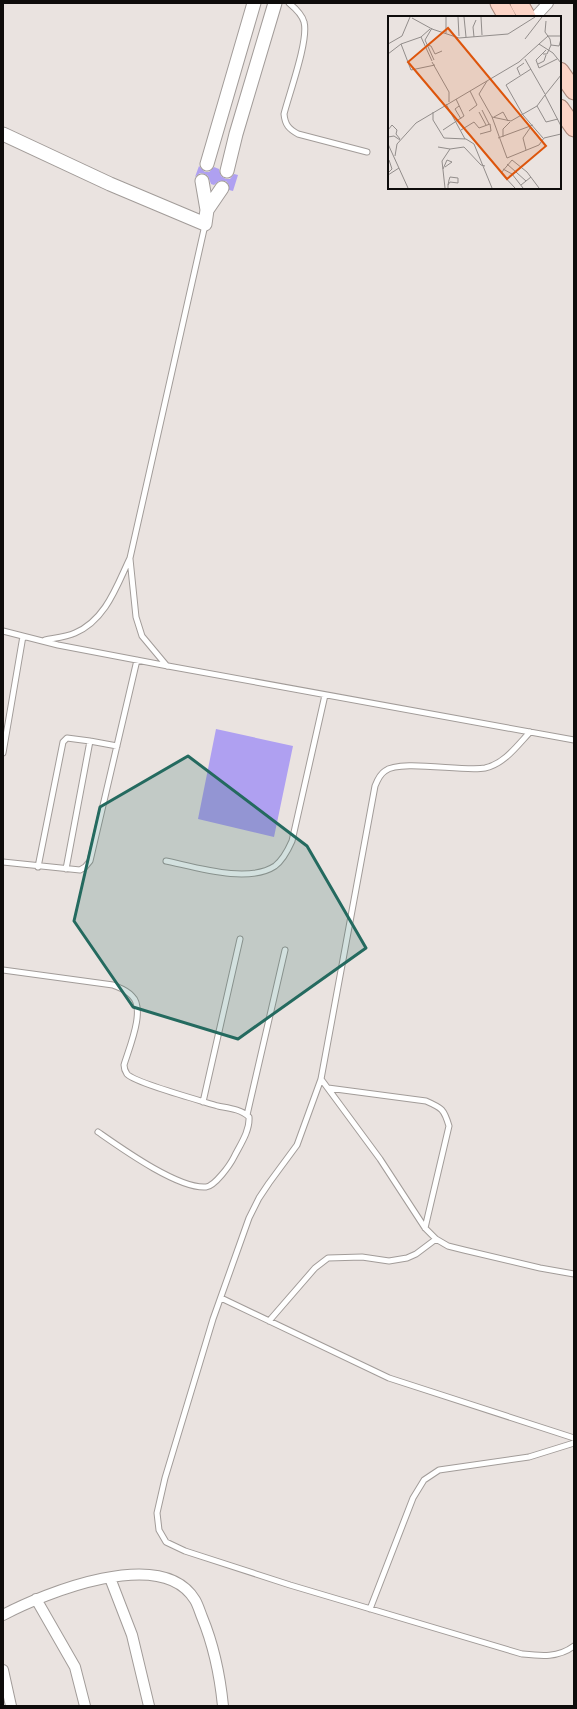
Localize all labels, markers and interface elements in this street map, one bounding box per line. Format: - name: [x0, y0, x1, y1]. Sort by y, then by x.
- inset map: [388, 16, 561, 189]

